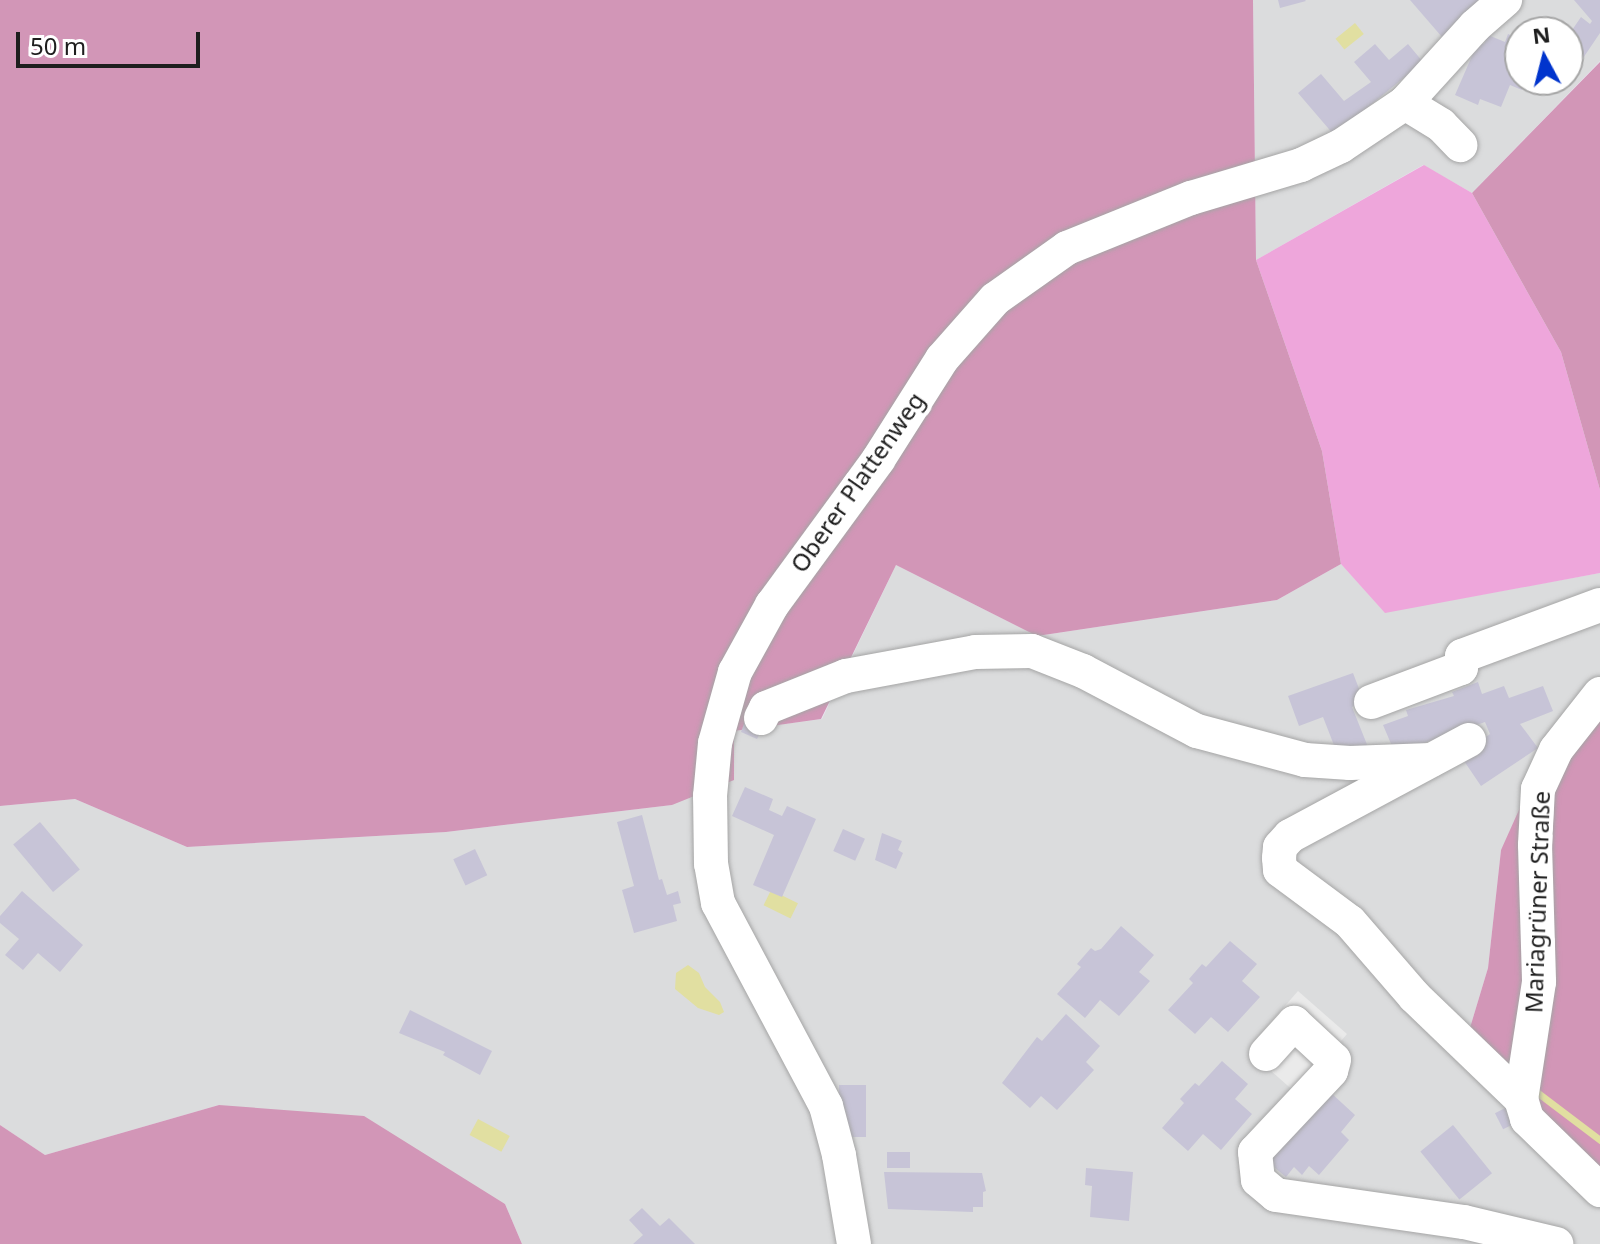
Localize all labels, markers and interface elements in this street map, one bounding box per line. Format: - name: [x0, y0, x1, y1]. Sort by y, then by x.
- scale bar: [20, 16, 204, 66]
- north arrow: [1504, 16, 1584, 96]
- text: N: [1531, 18, 1552, 50]
- text: 50 m: [30, 29, 86, 62]
- street label: Oberer Plattenweg: [784, 386, 930, 578]
- street label: Mariagrüner Straße: [1519, 790, 1555, 1014]

